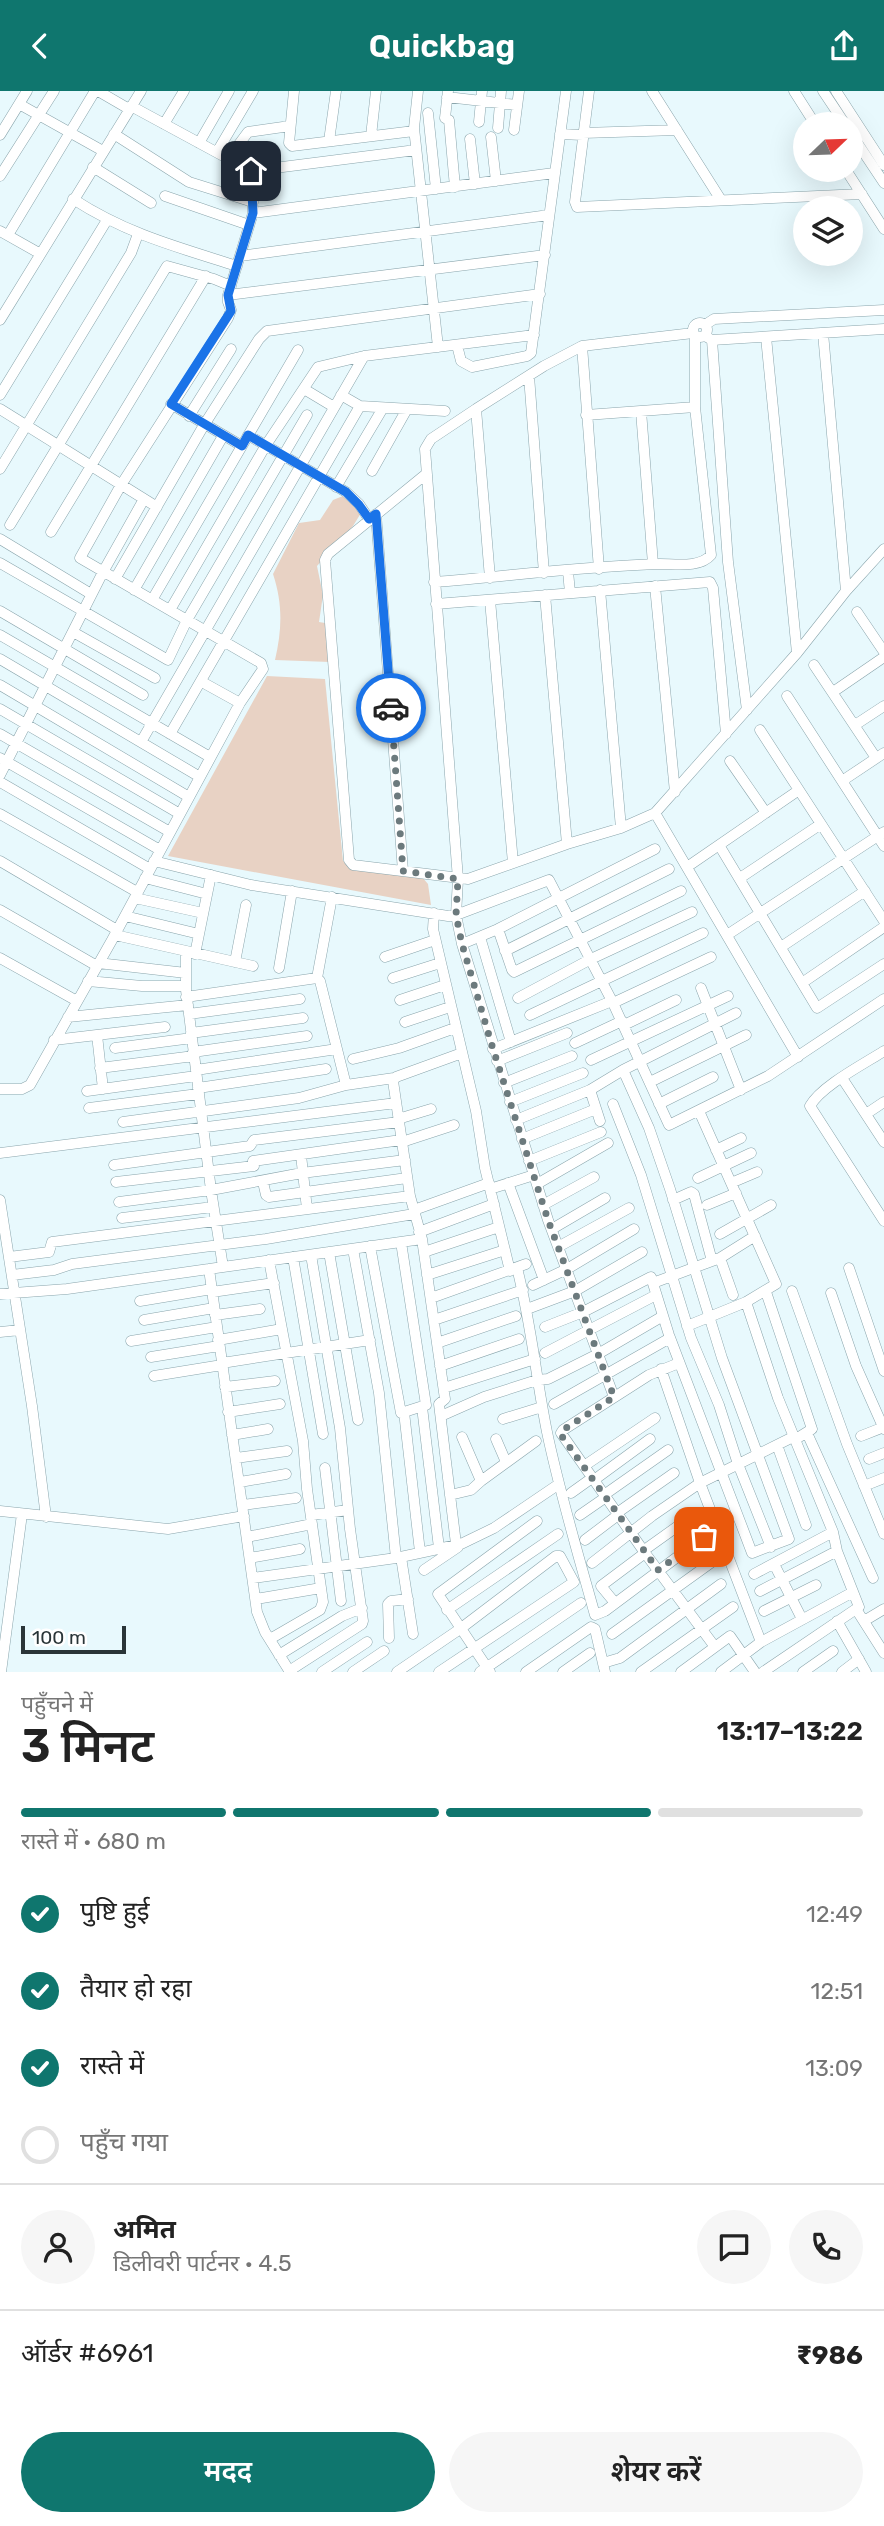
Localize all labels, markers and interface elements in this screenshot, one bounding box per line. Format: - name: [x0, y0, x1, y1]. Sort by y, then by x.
- icon: back: [21, 27, 59, 65]
- text: Quickbag: [369, 27, 515, 65]
- icon: share: [825, 27, 863, 65]
- north arrow: [793, 112, 863, 182]
- map controls: [793, 112, 863, 266]
- pin: [221, 141, 281, 201]
- icon: home: [232, 152, 270, 190]
- button: layers: [793, 196, 863, 266]
- courier: [356, 673, 426, 743]
- icon: car: [372, 689, 410, 727]
- pin: [674, 1507, 734, 1567]
- icon: bag: [685, 1518, 723, 1556]
- scale bar: [21, 1623, 126, 1655]
- text: 100 m: [32, 1626, 86, 1649]
- text: पहुँचने में: [21, 1690, 93, 1718]
- text: 13:17–13:22: [717, 1716, 863, 1747]
- text: 3 मिनट: [21, 1719, 154, 1774]
- text: रास्ते में · 680 m: [21, 1827, 166, 1855]
- icon: check: [21, 1895, 59, 1933]
- text: पुष्टि हुई: [80, 1896, 150, 1927]
- text: 12:49: [806, 1900, 863, 1928]
- icon: check: [21, 1972, 59, 2010]
- text: तैयार हो रहा: [80, 1973, 192, 2004]
- text: 12:51: [811, 1977, 863, 2005]
- icon: check: [21, 2049, 59, 2087]
- text: रास्ते में: [80, 2050, 144, 2081]
- text: 13:09: [805, 2054, 863, 2082]
- text: पहुँच गया: [80, 2127, 168, 2158]
- button: person: [21, 2210, 95, 2284]
- button: chat: [697, 2210, 771, 2284]
- button: phone: [789, 2210, 863, 2284]
- text: अमित: [113, 2214, 176, 2245]
- text: डिलीवरी पार्टनर · 4.5: [113, 2249, 292, 2277]
- text: ऑर्डर #6961: [21, 2338, 154, 2369]
- text: ₹986: [796, 2340, 863, 2371]
- button: मदद: [21, 2432, 435, 2512]
- button: शेयर करें: [449, 2432, 863, 2512]

